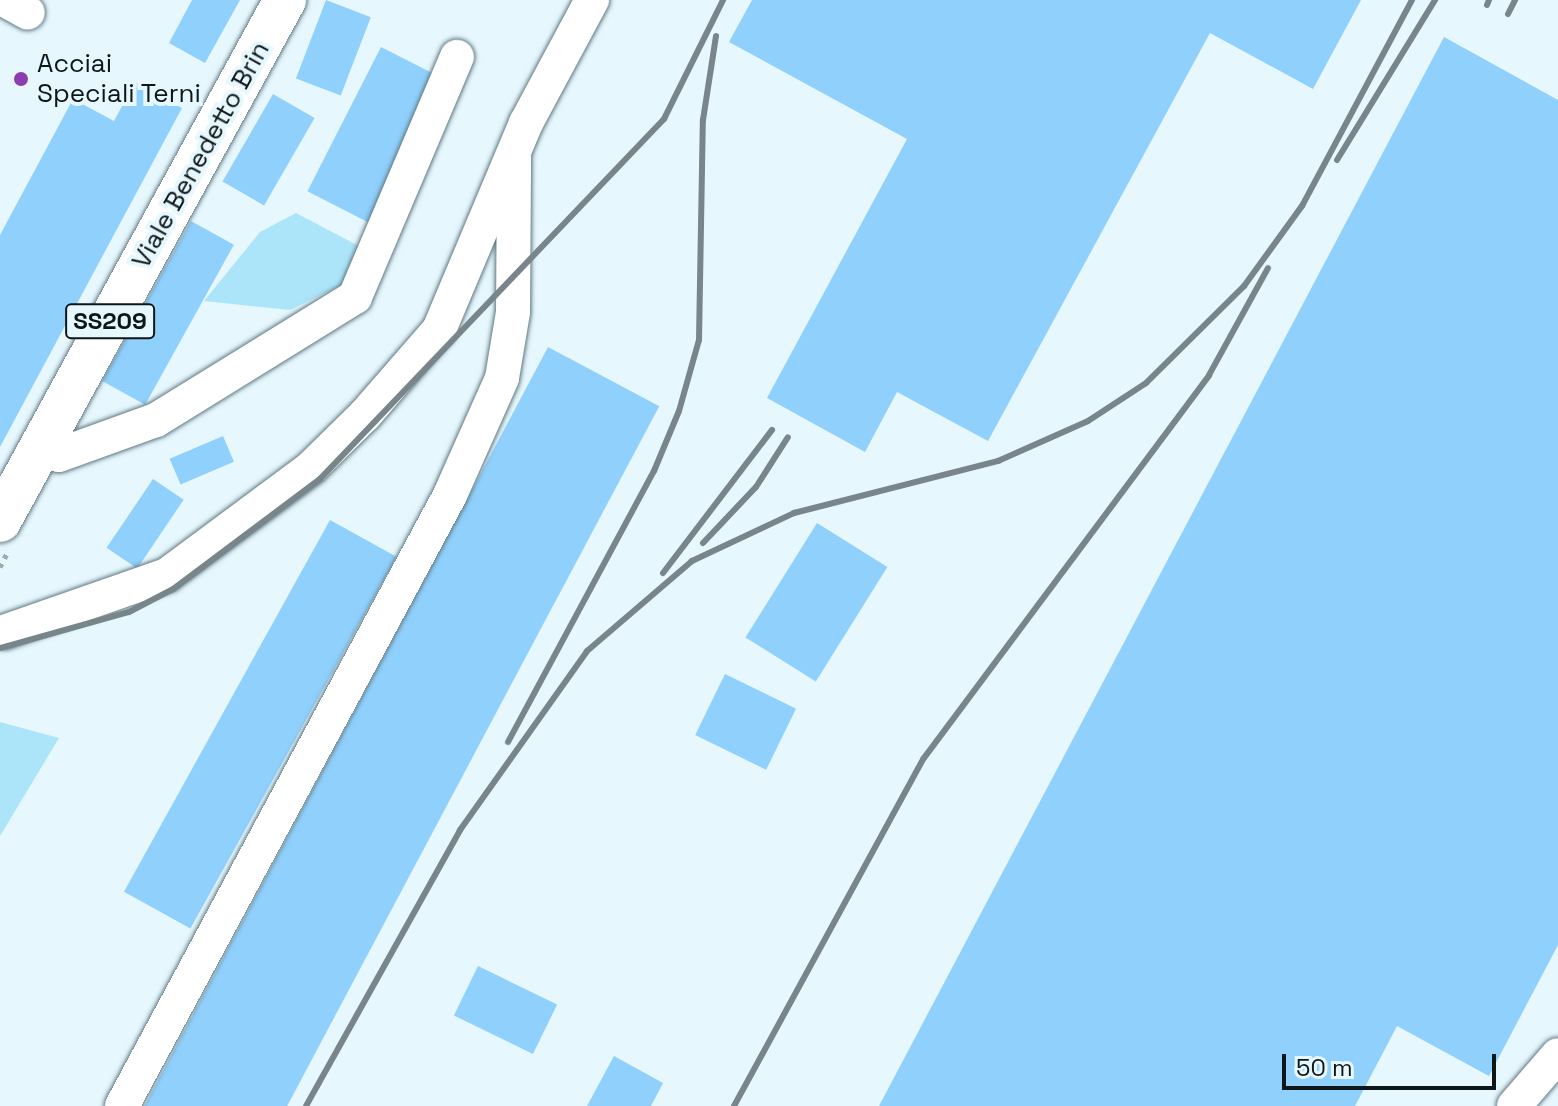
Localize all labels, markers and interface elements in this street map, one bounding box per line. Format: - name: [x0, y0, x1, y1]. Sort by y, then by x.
- street label: Viale Benedetto Brin: [126, 36, 276, 274]
- place label: Acciai Speciali Terni: [37, 48, 202, 110]
- marker: Acciai Speciali Terni: [12, 70, 30, 88]
- road number: SS209: [64, 301, 156, 341]
- scale bar: [1286, 1038, 1500, 1088]
- text: 50 m: [1296, 1052, 1353, 1083]

